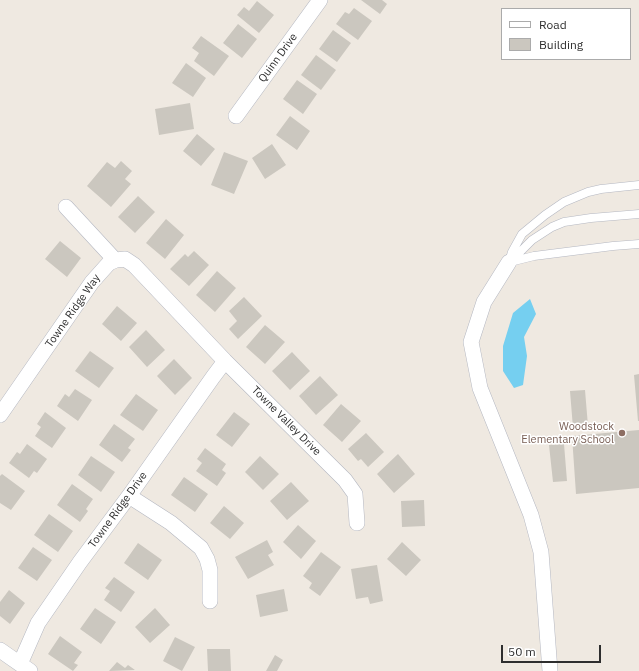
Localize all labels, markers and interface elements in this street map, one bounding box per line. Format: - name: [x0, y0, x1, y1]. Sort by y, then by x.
- legend: [501, 8, 631, 60]
- text: Road: [539, 17, 567, 32]
- street label: Quinn Drive: [256, 31, 300, 85]
- text: Building: [539, 37, 583, 52]
- street label: Towne Ridge Way: [43, 272, 103, 350]
- street label: Towne Valley Drive: [249, 384, 323, 458]
- place label: Woodstock Elementary School: [521, 420, 614, 446]
- marker: Woodstock Elementary School: [617, 428, 627, 438]
- street label: Towne Ridge Drive: [86, 469, 150, 551]
- scale bar: [503, 637, 603, 663]
- text: 50 m: [508, 644, 536, 659]

